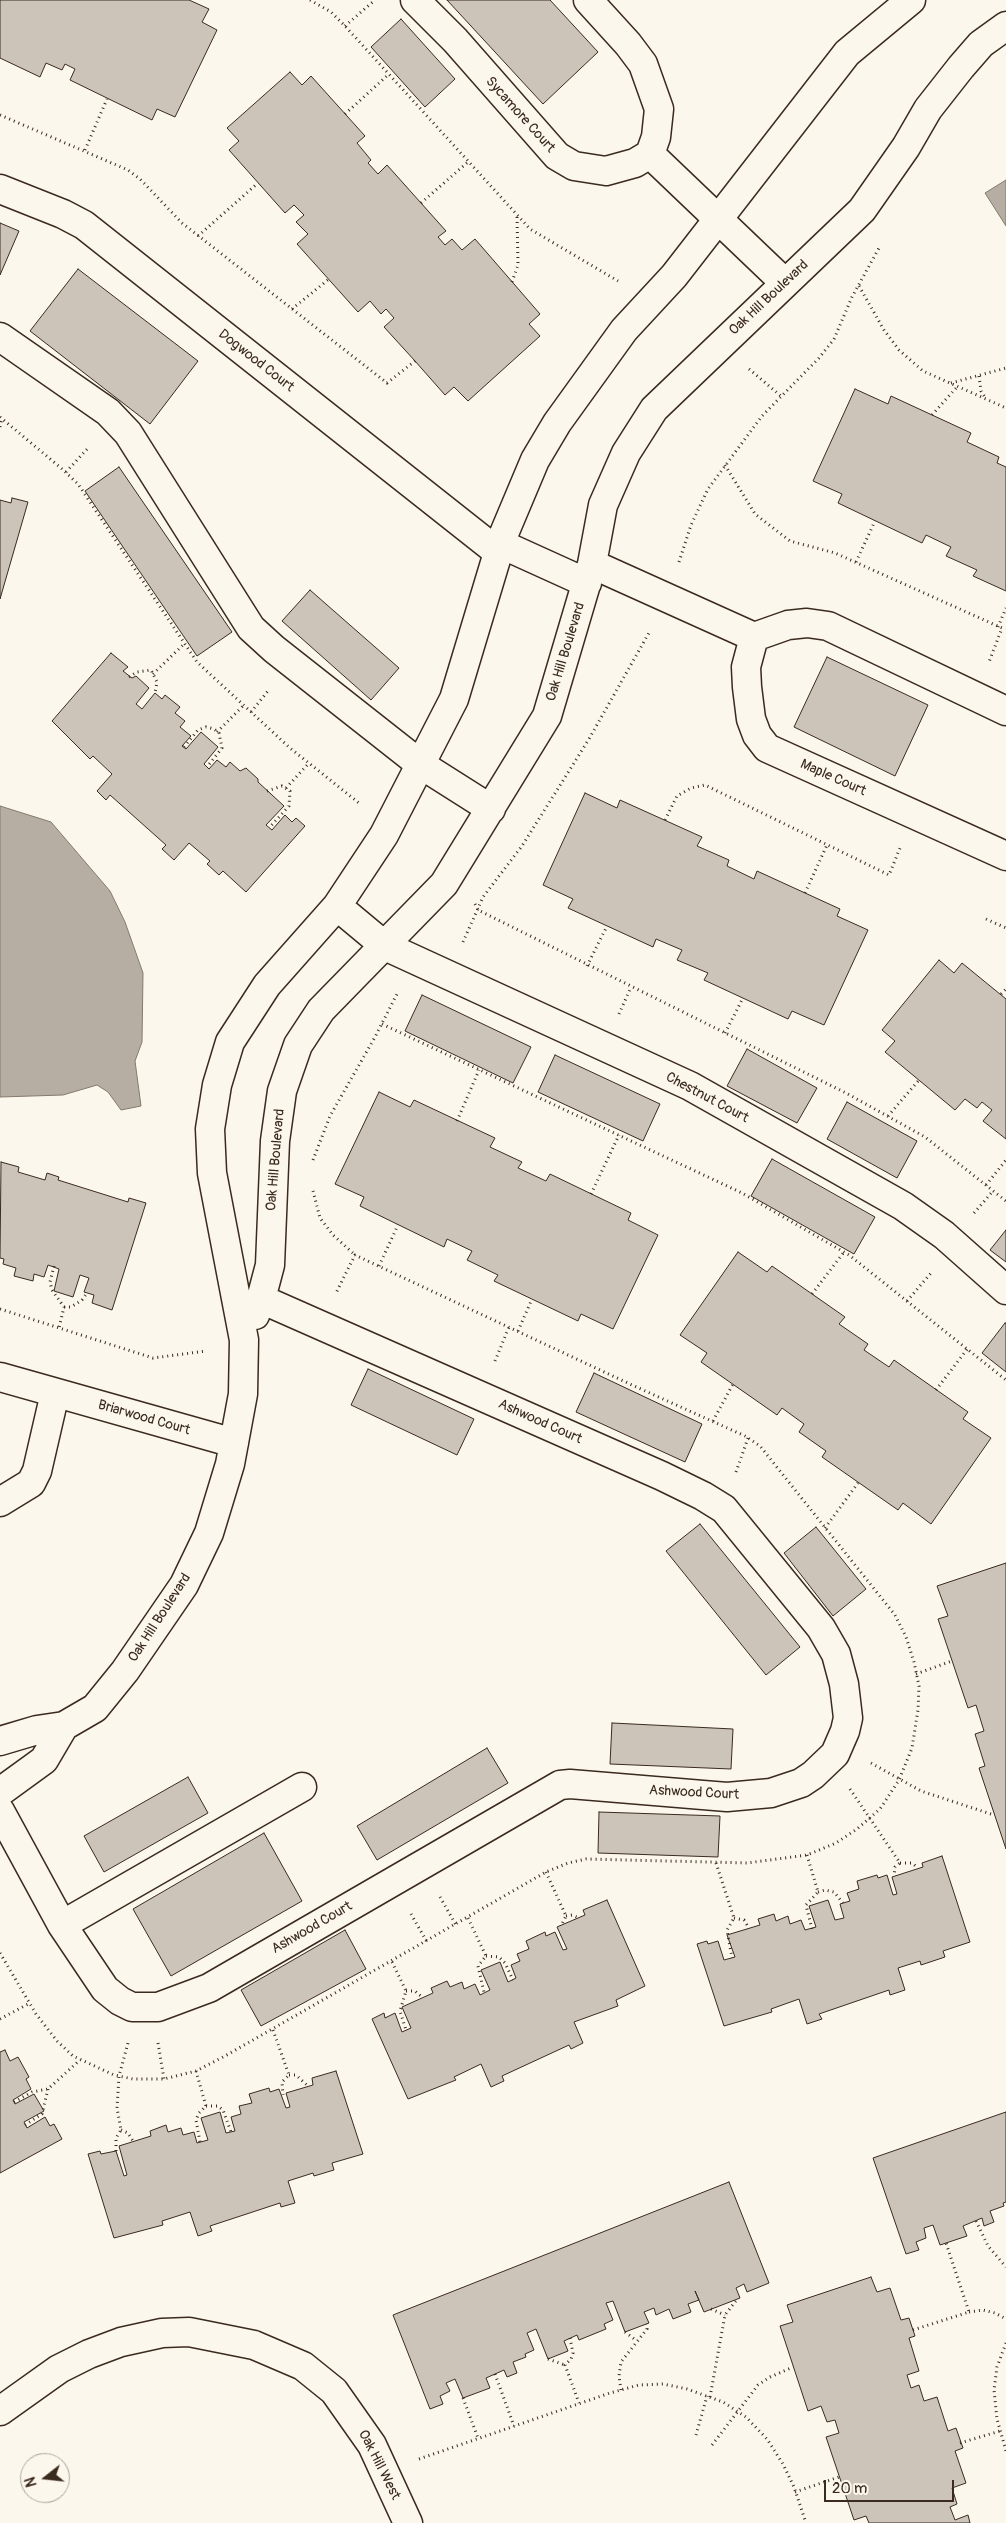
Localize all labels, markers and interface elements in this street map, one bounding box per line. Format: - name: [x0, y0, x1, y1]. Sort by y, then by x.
- street label: Sycamore Court: [482, 74, 558, 156]
- street label: Oak Hill Boulevard: [726, 257, 812, 339]
- street label: Dogwood Court: [215, 326, 297, 396]
- street label: Oak Hill Boulevard: [543, 601, 589, 703]
- street label: Maple Court: [797, 756, 869, 800]
- street label: Chestnut Court: [663, 1069, 751, 1127]
- street label: Oak Hill Boulevard: [263, 1108, 289, 1212]
- street label: Ashwood Court: [495, 1396, 585, 1448]
- street label: Briarwood Court: [96, 1397, 192, 1439]
- street label: Oak Hill Boulevard: [125, 1570, 195, 1666]
- street label: Ashwood Court: [649, 1782, 739, 1804]
- street label: Ashwood Court: [269, 1898, 355, 1958]
- street label: Oak Hill West: [354, 2427, 404, 2503]
- north arrow: [20, 2453, 70, 2503]
- scale bar: [826, 2470, 956, 2502]
- text: N: [22, 2475, 41, 2489]
- text: 20 m: [832, 2479, 867, 2498]

